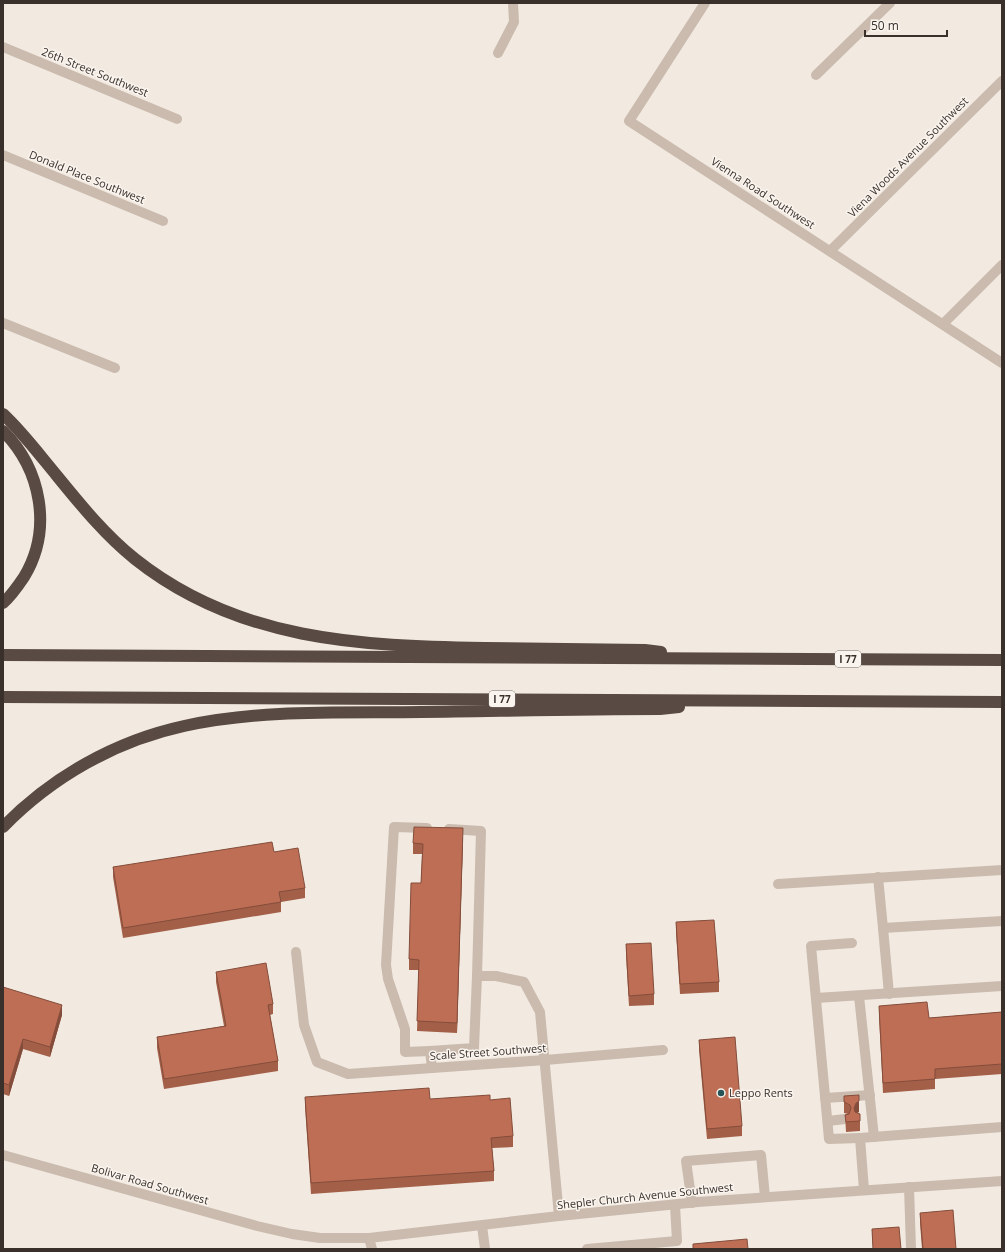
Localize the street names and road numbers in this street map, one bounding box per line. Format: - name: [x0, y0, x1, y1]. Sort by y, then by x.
- street label: 26th Street Southwest: [40, 43, 151, 100]
- street label: Viena Woods Avenue Southwest: [844, 93, 971, 220]
- street label: Donald Place Southwest: [27, 146, 147, 207]
- street label: Vienna Road Southwest: [708, 153, 818, 232]
- road number: I 77: [835, 651, 861, 667]
- road number: I 77: [489, 691, 515, 707]
- street label: Scale Street Southwest: [429, 1040, 547, 1063]
- street label: Bolivar Road Southwest: [90, 1160, 211, 1207]
- street label: Shepler Church Avenue Southwest: [556, 1179, 734, 1212]

